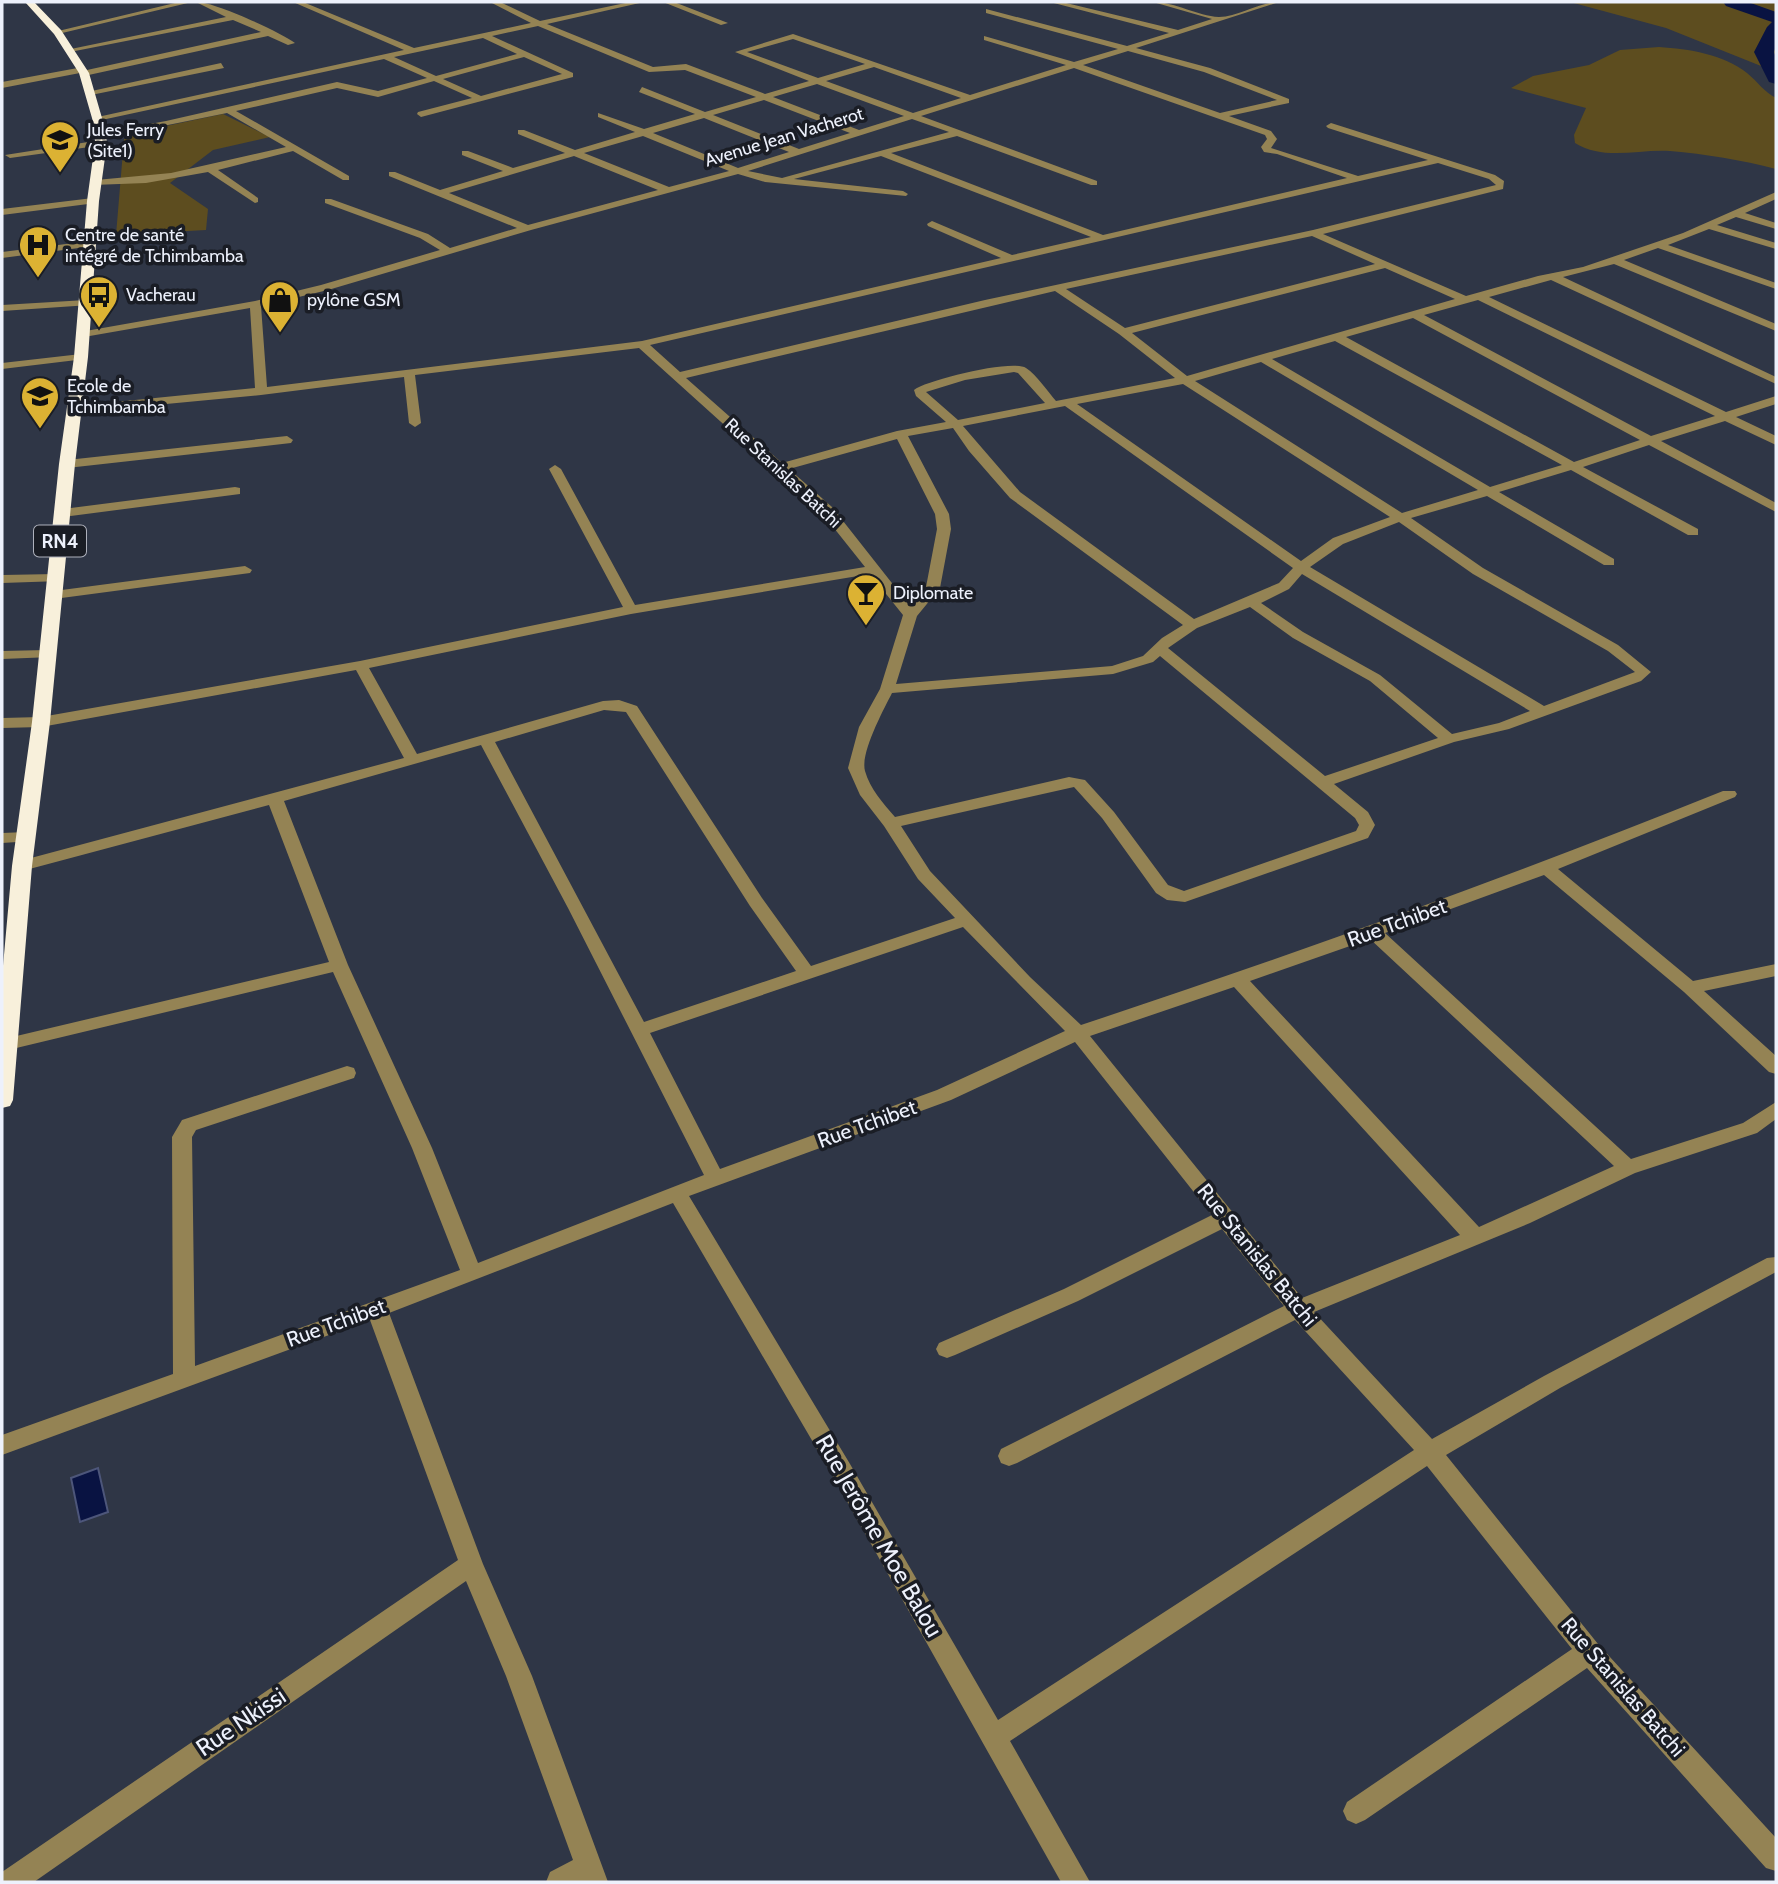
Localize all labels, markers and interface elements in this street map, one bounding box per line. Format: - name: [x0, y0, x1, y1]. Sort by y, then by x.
- street label: Avenue Jean Vacherot: [702, 102, 866, 172]
- school or university icon: Jules Ferry (Site1): [39, 119, 81, 174]
- place label: Jules Ferry (Site1): [86, 119, 164, 162]
- hospital icon: Centre de santé intégré de Tchimbamba: [17, 224, 59, 279]
- place label: Centre de santé intégré de Tchimbamba: [65, 224, 244, 267]
- bus stop icon: Vacherau: [78, 274, 120, 329]
- shop icon: pylône GSM: [259, 279, 301, 334]
- place label: Vacherau: [126, 284, 196, 306]
- place label: pylône GSM: [307, 289, 401, 311]
- school or university icon: Ecole de Tchimbamba: [19, 375, 61, 430]
- place label: Ecole de Tchimbamba: [67, 375, 166, 418]
- street label: Rue Stanislas Batchi: [720, 413, 846, 533]
- road number: RN4: [34, 526, 86, 556]
- bar icon: Diplomate: [845, 572, 887, 627]
- place label: Diplomate: [893, 582, 973, 604]
- street label: Rue Tchibet: [1344, 893, 1450, 952]
- street label: Rue Tchibet: [814, 1094, 920, 1153]
- street label: Rue Stanislas Batchi: [1192, 1178, 1323, 1331]
- street label: Rue Tchibet: [283, 1293, 389, 1352]
- street label: Rue Jerôme Moe Balou: [810, 1429, 949, 1642]
- street label: Rue Stanislas Batchi: [1556, 1612, 1691, 1761]
- street label: Rue Nkissi: [190, 1681, 291, 1762]

